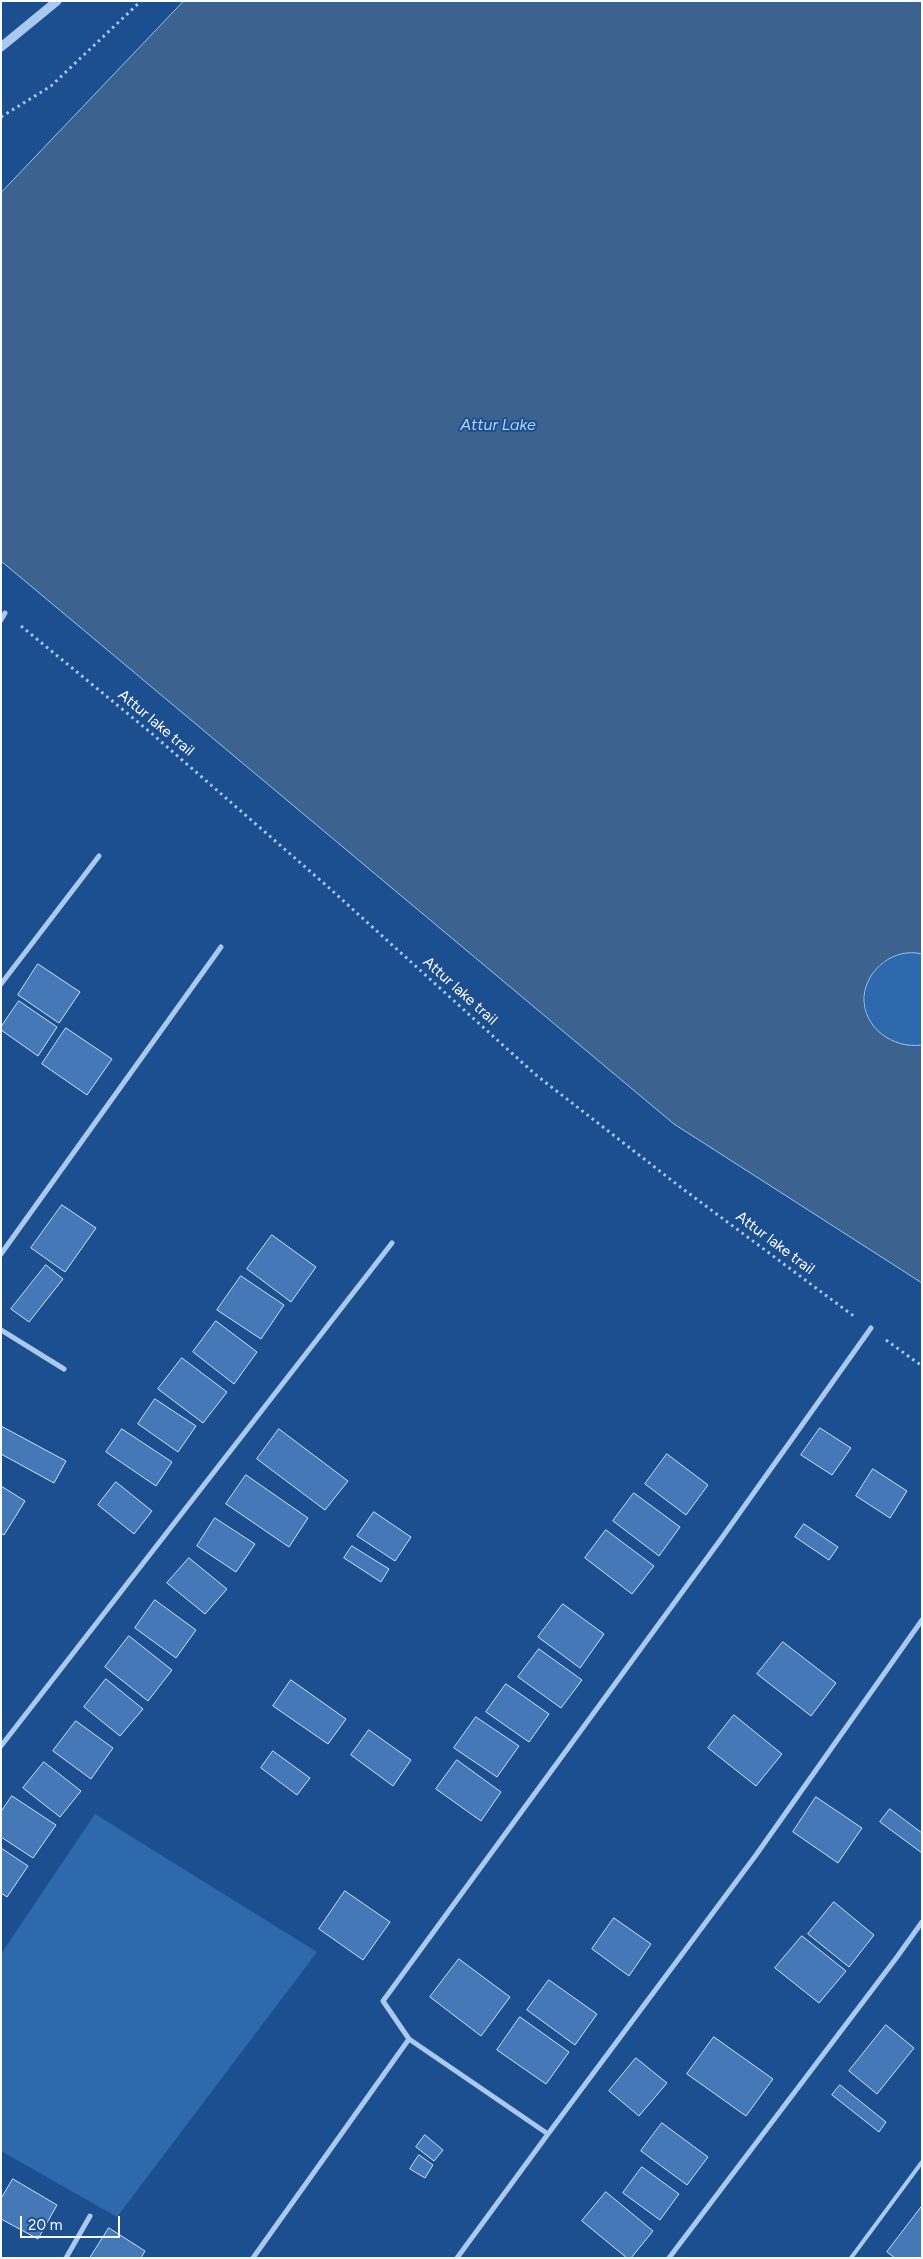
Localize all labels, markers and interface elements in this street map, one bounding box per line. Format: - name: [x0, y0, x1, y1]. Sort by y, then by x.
- water label: Attur Lake: [460, 415, 536, 435]
- street label: Attur lake trail: [114, 686, 198, 760]
- street label: Attur lake trail: [419, 953, 501, 1029]
- street label: Attur lake trail: [732, 1208, 818, 1278]
- scale bar: [22, 2206, 122, 2238]
- text: 20 m: [28, 2216, 62, 2234]

